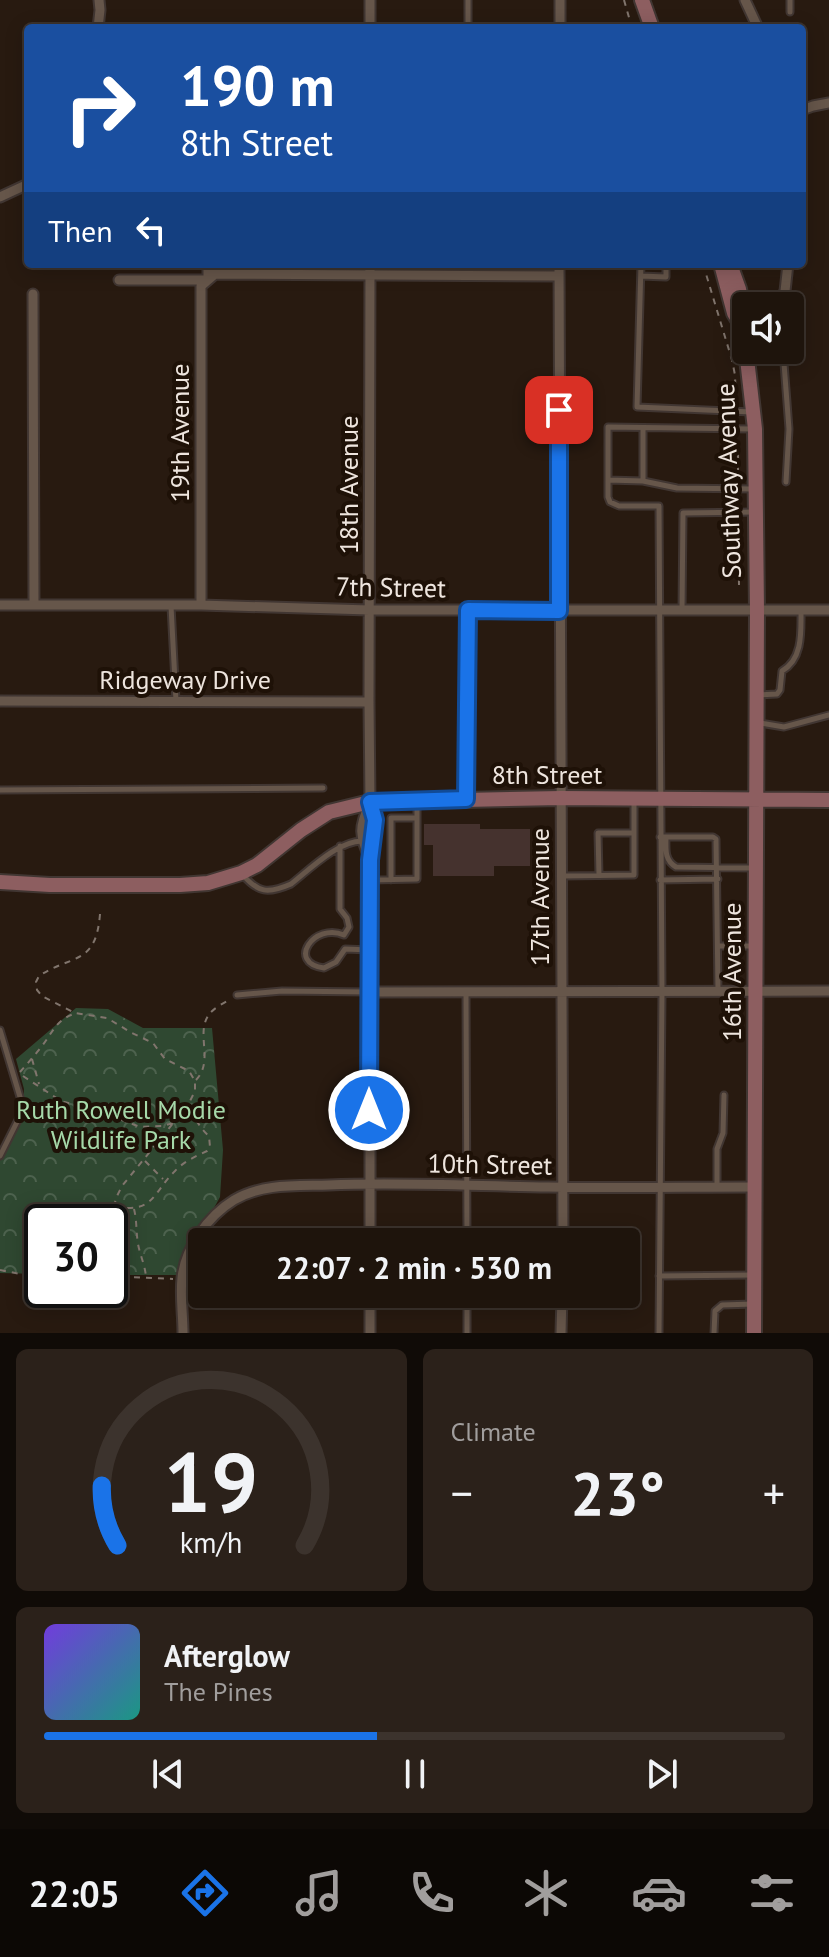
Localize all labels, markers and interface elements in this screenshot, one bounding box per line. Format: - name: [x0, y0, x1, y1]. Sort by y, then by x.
- text: 190 m: [180, 49, 335, 121]
- icon: right: [48, 56, 152, 160]
- text: 8th Street: [180, 119, 333, 166]
- icon: left: [129, 208, 173, 252]
- text: Then: [48, 211, 113, 250]
- map controls: [732, 292, 804, 364]
- button: sound: [732, 292, 804, 364]
- street label: 19th Avenue: [163, 364, 196, 502]
- pin: [525, 376, 593, 444]
- street label: Southway Avenue: [708, 383, 748, 579]
- icon: arrive: [537, 388, 581, 432]
- street label: 18th Avenue: [332, 416, 365, 554]
- street label: 7th Street: [336, 570, 446, 604]
- street label: Ridgeway Drive: [99, 663, 271, 696]
- street label: 8th Street: [492, 758, 602, 791]
- street label: 17th Avenue: [523, 828, 556, 966]
- street label: 16th Avenue: [715, 903, 748, 1041]
- position arrow: [327, 1068, 411, 1152]
- park label: Ruth Rowell Modie Wildlife Park: [16, 1093, 226, 1156]
- street label: 10th Street: [427, 1146, 553, 1182]
- speed limit sign: 30: [24, 1204, 128, 1308]
- text: 22:07 · 2 min · 530 m: [276, 1248, 552, 1287]
- text: Climate: [451, 1415, 536, 1448]
- text: 19: [164, 1427, 258, 1535]
- text: 23°: [571, 1454, 665, 1532]
- text: −: [451, 1464, 473, 1521]
- text: +: [763, 1464, 785, 1521]
- text: km/h: [180, 1524, 243, 1561]
- text: Afterglow: [164, 1636, 290, 1675]
- text: The Pines: [164, 1675, 273, 1708]
- icon: previous: [146, 1752, 190, 1796]
- icon: pause: [393, 1752, 437, 1796]
- icon: next: [640, 1752, 684, 1796]
- icon: directions: [177, 1865, 233, 1921]
- icon: music: [291, 1865, 347, 1921]
- icon: phone: [404, 1865, 460, 1921]
- icon: climate: [518, 1865, 574, 1921]
- icon: car: [631, 1865, 687, 1921]
- icon: filters: [744, 1865, 800, 1921]
- text: 22:05: [29, 1870, 120, 1917]

